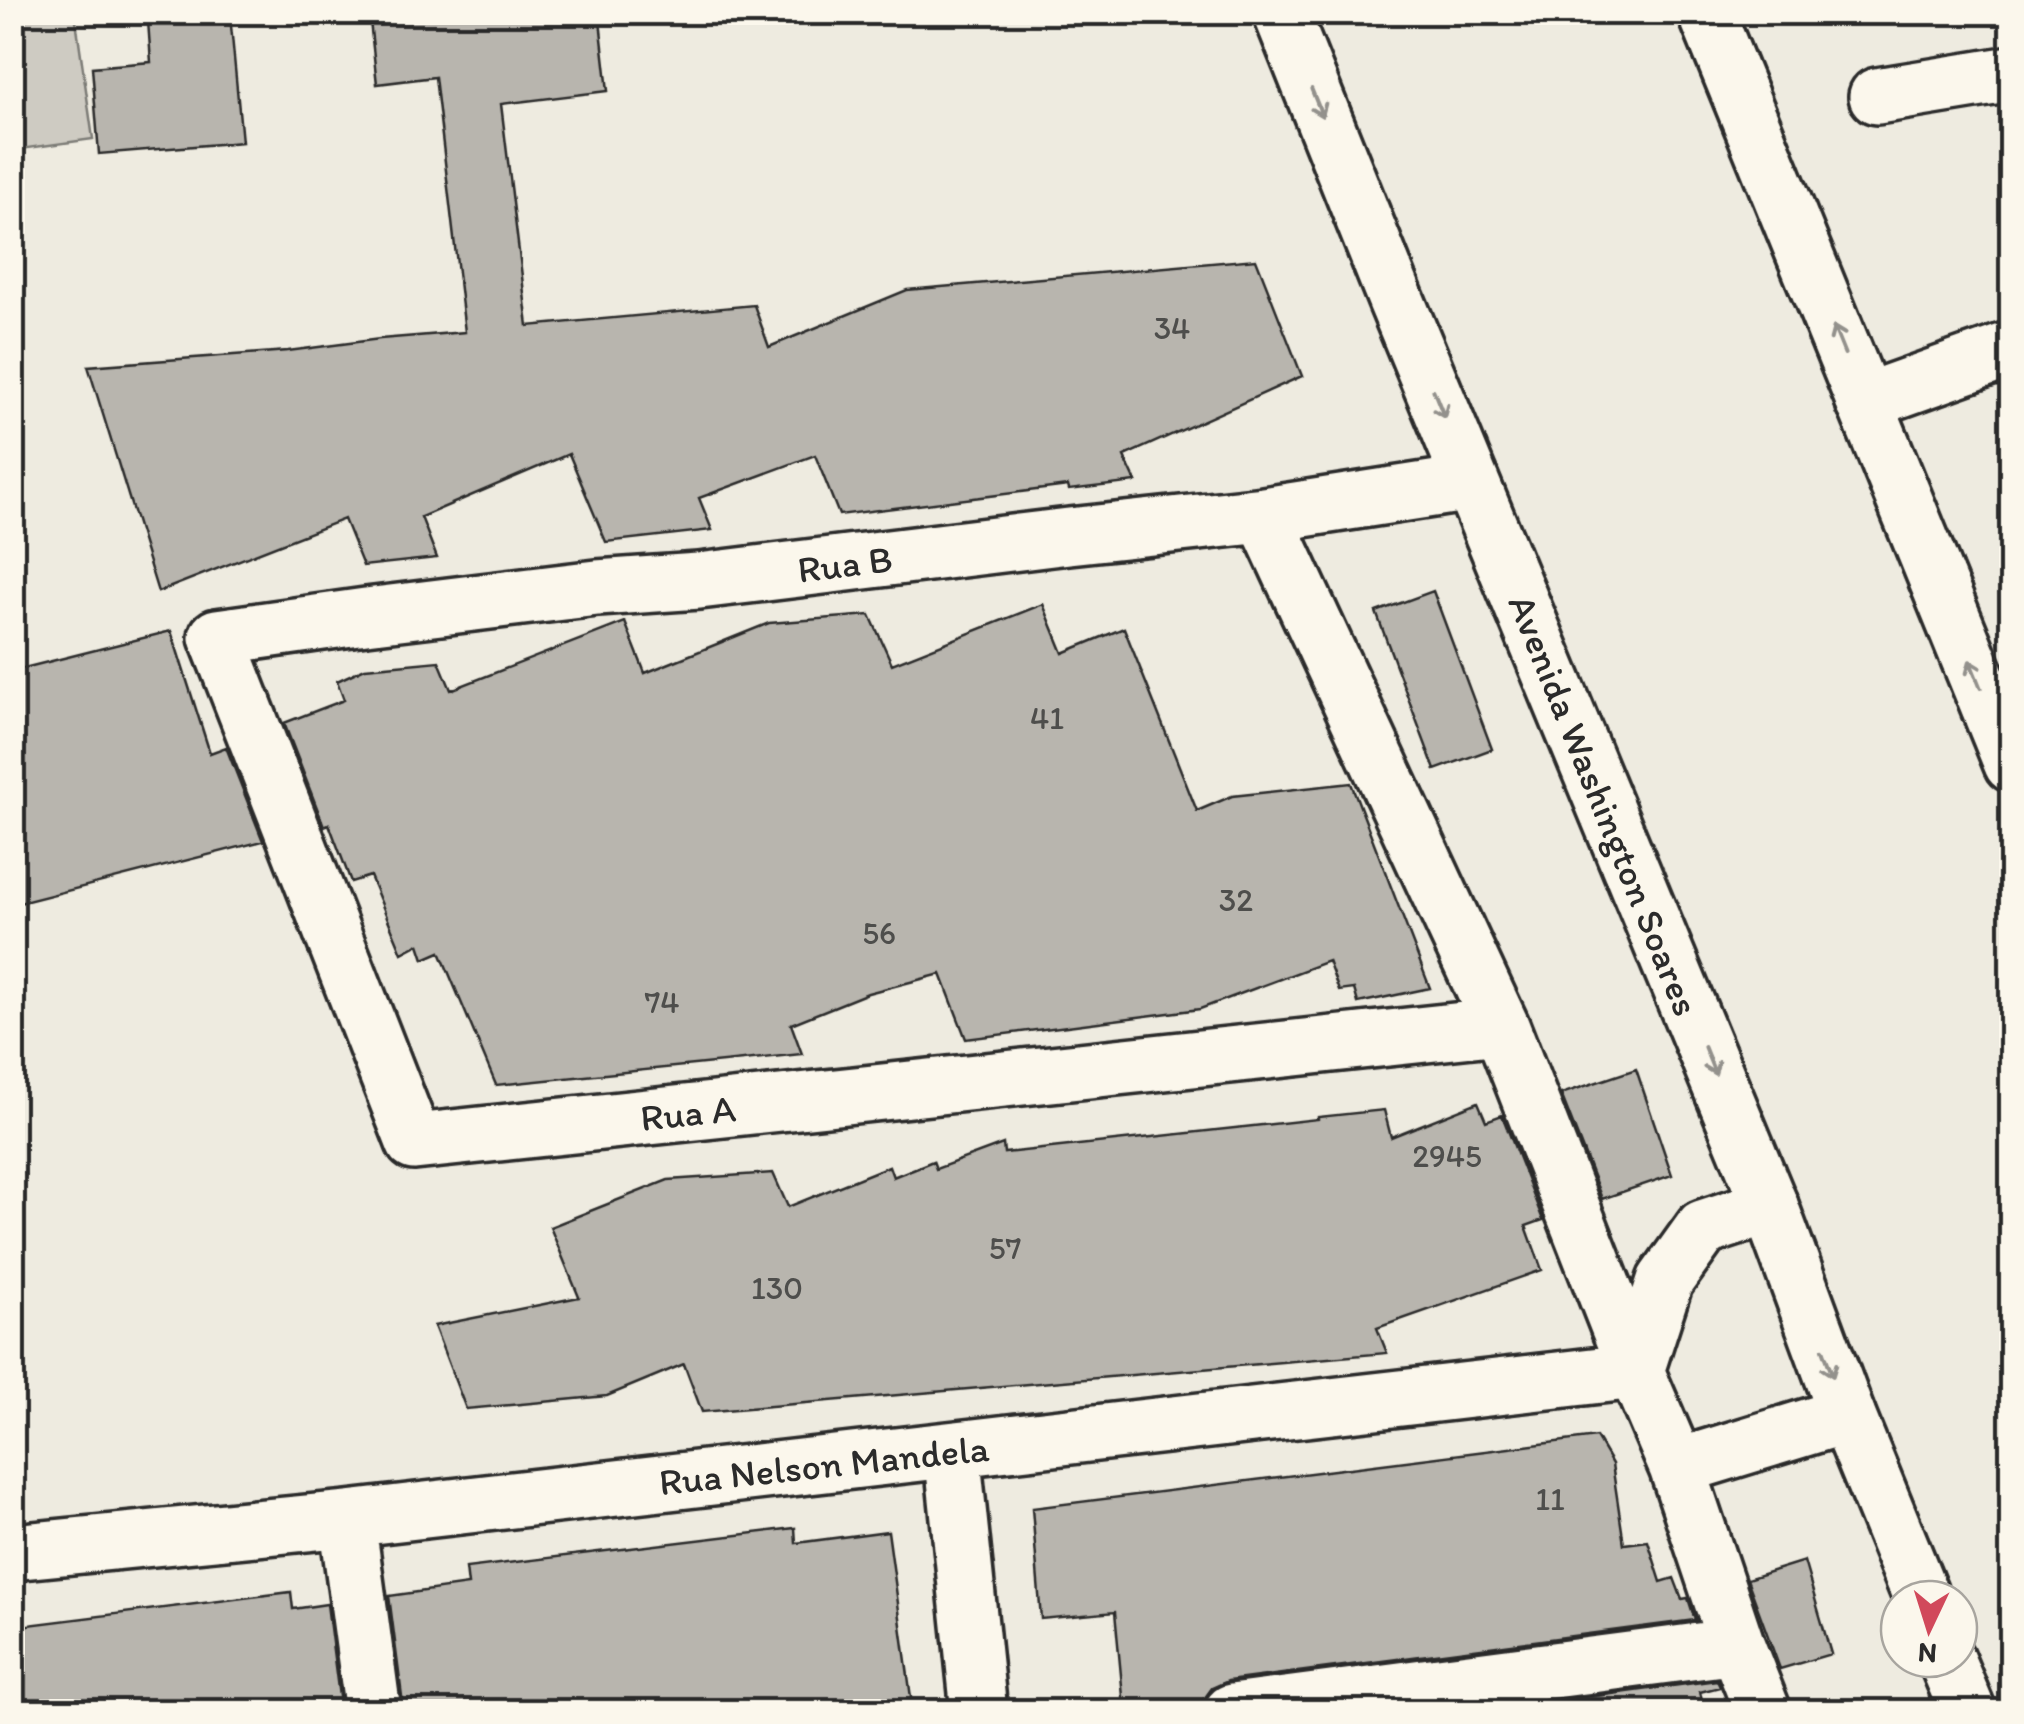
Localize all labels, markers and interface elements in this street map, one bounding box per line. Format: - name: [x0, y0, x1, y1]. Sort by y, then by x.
- one-way arrow: [1310, 87, 1328, 118]
- house number: 34: [1154, 309, 1190, 347]
- one-way arrow: [1829, 326, 1847, 356]
- one-way arrow: [1431, 389, 1449, 419]
- street label: Rua B: [795, 535, 895, 593]
- street label: Avenida Washington Soares: [1498, 588, 1710, 1022]
- one-way arrow: [1964, 659, 1982, 690]
- house number: 41: [1030, 699, 1064, 737]
- house number: 32: [1219, 881, 1253, 919]
- house number: 56: [862, 914, 896, 952]
- house number: 74: [644, 983, 680, 1021]
- one-way arrow: [1702, 1045, 1720, 1075]
- street label: Rua A: [638, 1085, 738, 1141]
- house number: 2945: [1412, 1137, 1482, 1175]
- house number: 57: [989, 1229, 1021, 1267]
- house number: 130: [751, 1269, 803, 1307]
- one-way arrow: [1820, 1347, 1838, 1378]
- street label: Rua Nelson Mandela: [657, 1425, 992, 1505]
- house number: 11: [1535, 1480, 1565, 1518]
- north arrow: [1879, 1579, 1979, 1679]
- text: N: [1917, 1636, 1938, 1672]

